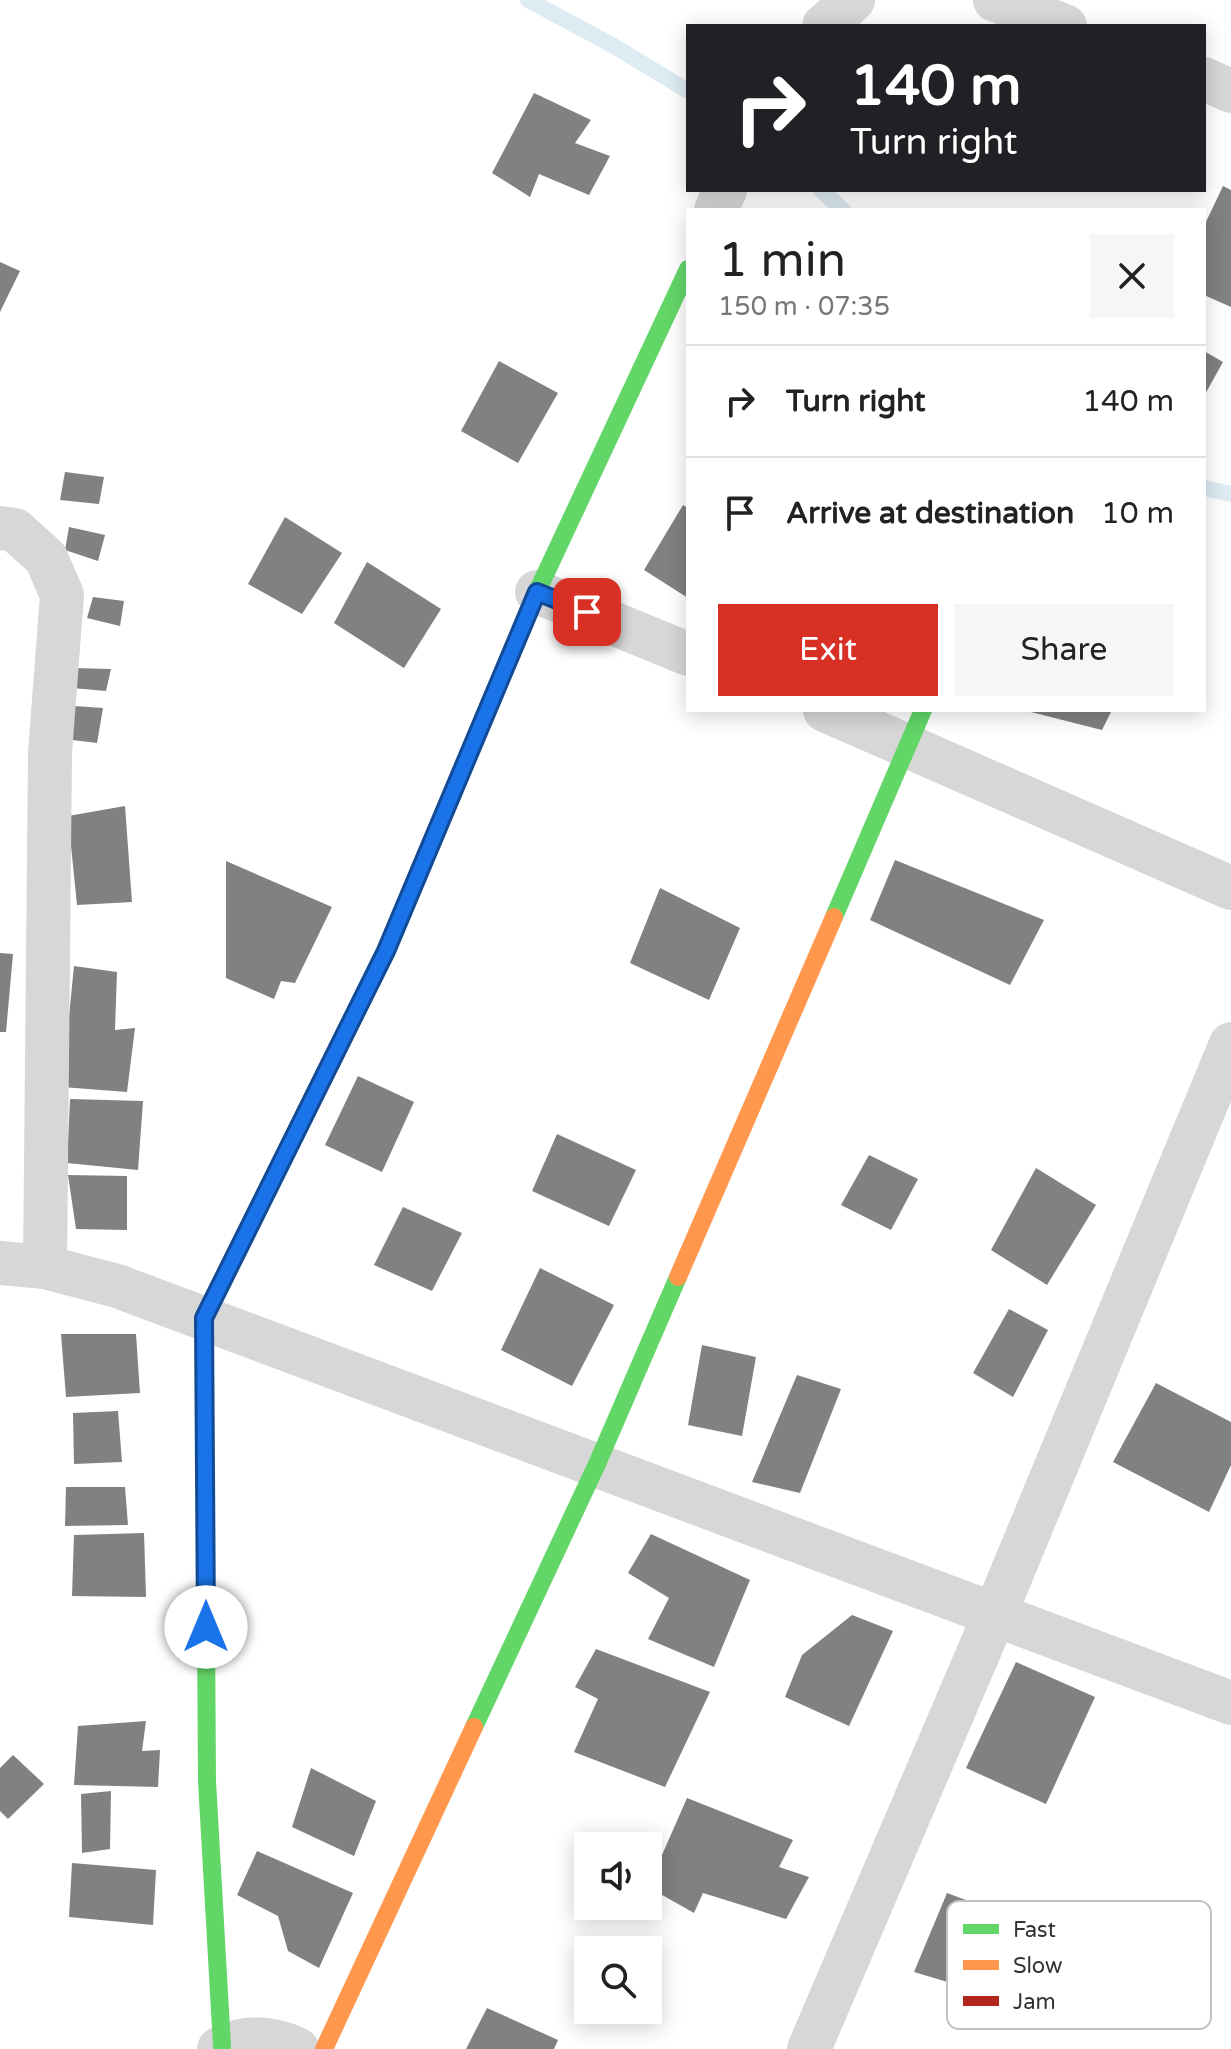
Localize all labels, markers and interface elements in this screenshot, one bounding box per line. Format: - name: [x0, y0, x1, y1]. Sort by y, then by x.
- text: 140 m: [850, 53, 1021, 120]
- icon: right: [718, 56, 822, 160]
- text: Turn right: [850, 121, 1017, 164]
- text: 1 min: [718, 232, 846, 290]
- button: close: [1090, 234, 1174, 318]
- text: 150 m · 07:35: [718, 291, 890, 322]
- icon: right: [718, 379, 762, 423]
- text: Turn right: [786, 383, 926, 420]
- text: 140 m: [1082, 383, 1174, 420]
- icon: arrive: [718, 491, 762, 535]
- text: Arrive at destination: [786, 495, 1074, 532]
- text: 10 m: [1101, 495, 1174, 532]
- pin: [553, 578, 621, 646]
- icon: arrive: [565, 590, 609, 634]
- button: Exit: [718, 604, 938, 696]
- button: Share: [954, 604, 1174, 696]
- position arrow: [164, 1585, 248, 1669]
- map controls: [574, 1832, 662, 2024]
- button: sound: [574, 1832, 662, 1920]
- legend: [947, 1901, 1211, 2029]
- text: Fast: [1013, 1917, 1056, 1943]
- button: search: [574, 1936, 662, 2024]
- text: Slow: [1013, 1953, 1063, 1979]
- text: Jam: [1013, 1989, 1056, 2015]

